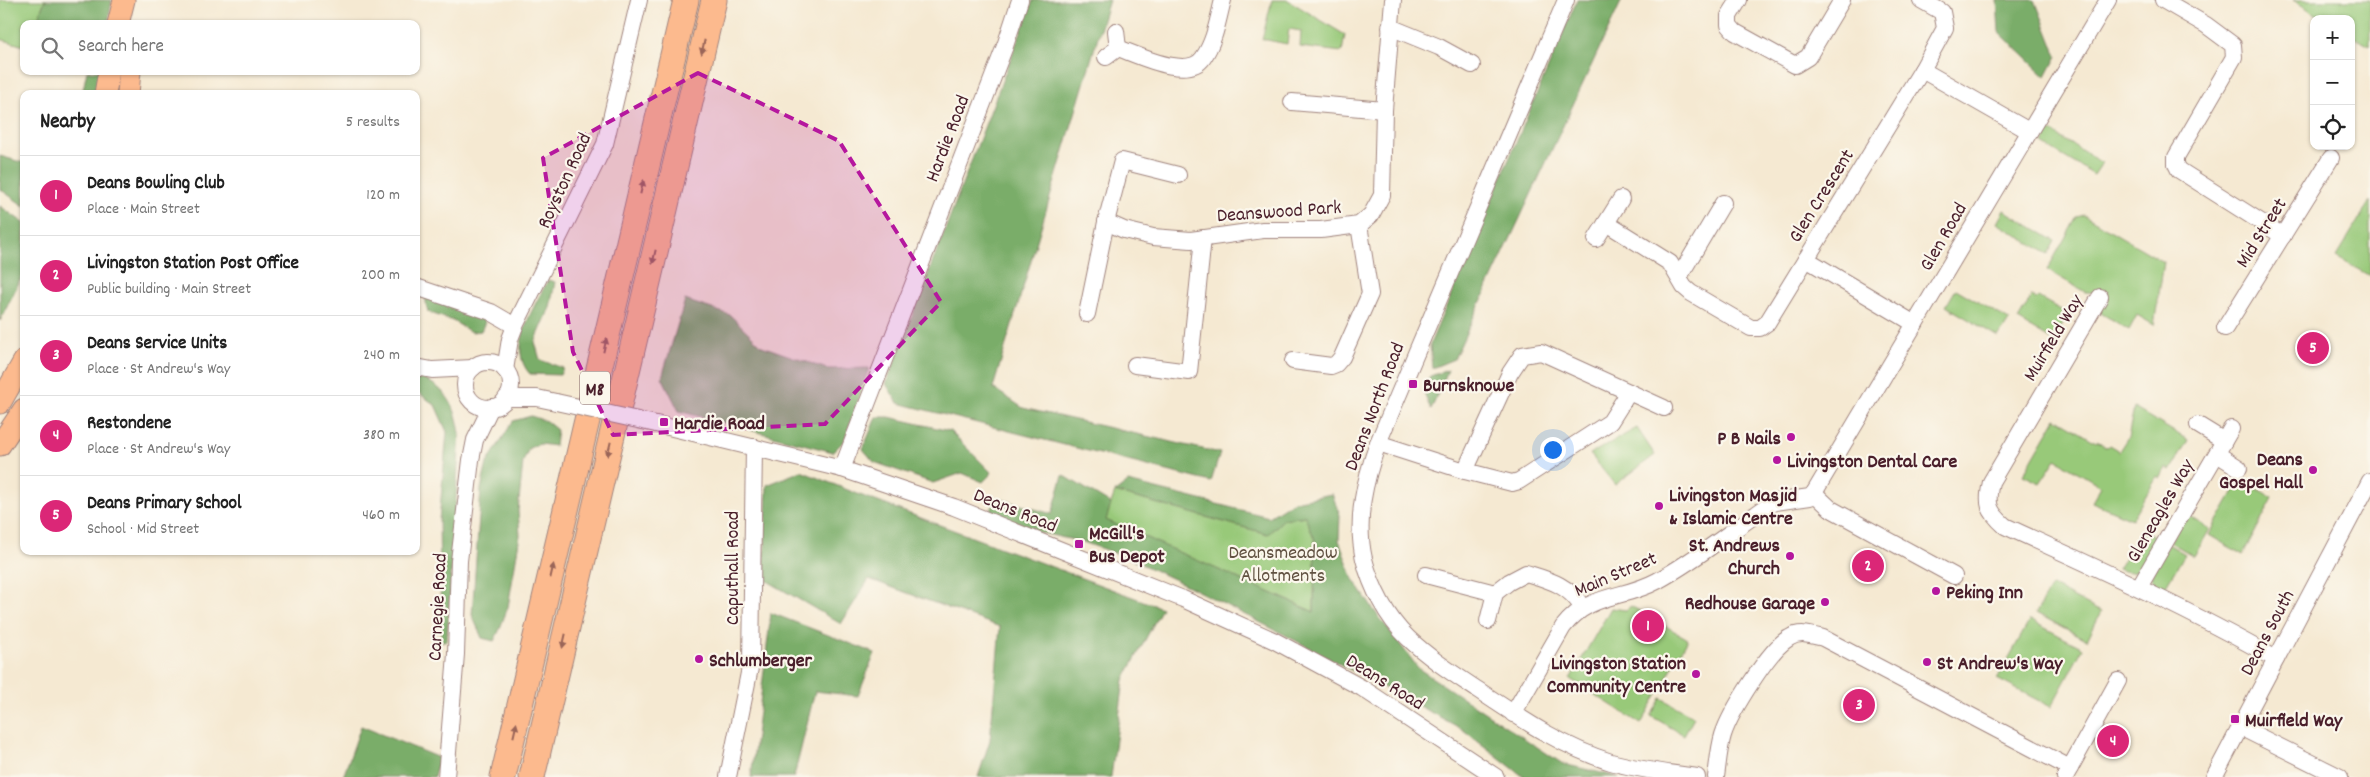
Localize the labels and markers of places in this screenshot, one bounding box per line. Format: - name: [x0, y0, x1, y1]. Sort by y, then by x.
- pin: 5: [2297, 329, 2329, 367]
- place label: Burnsknowe: [1423, 373, 1514, 401]
- marker: Burnsknowe: [1407, 378, 1419, 390]
- place label: Hardie Road: [674, 411, 765, 439]
- marker: Hardie Road: [658, 416, 670, 428]
- place label: P B Nails: [1717, 426, 1781, 454]
- marker: P B Nails: [1785, 431, 1797, 443]
- place label: Deans Gospel Hall: [2219, 447, 2303, 498]
- place label: Livingston Dental Care: [1787, 449, 1957, 477]
- marker: Livingston Dental Care: [1771, 454, 1783, 466]
- marker: Deans Gospel Hall: [2307, 464, 2319, 476]
- place label: Livingston Masjid & Islamic Centre: [1669, 483, 1797, 534]
- marker: Livingston Masjid & Islamic Centre: [1653, 500, 1665, 512]
- place label: McGill's Bus Depot: [1089, 521, 1165, 572]
- place label: St. Andrews Church: [1689, 533, 1780, 584]
- marker: McGill's Bus Depot: [1073, 538, 1085, 550]
- pin: 2: [1852, 547, 1884, 585]
- marker: St. Andrews Church: [1784, 550, 1796, 562]
- place label: Peking Inn: [1946, 580, 2023, 608]
- marker: Peking Inn: [1930, 585, 1942, 597]
- place label: Redhouse Garage: [1685, 591, 1815, 619]
- marker: Redhouse Garage: [1819, 596, 1831, 608]
- pin: 1: [1632, 607, 1664, 645]
- place label: Schlumberger: [709, 648, 813, 676]
- place label: Livingston Station Community Centre: [1547, 651, 1686, 702]
- place label: St Andrew's Way: [1937, 651, 2063, 679]
- marker: Schlumberger: [693, 653, 705, 665]
- marker: St Andrew's Way: [1921, 656, 1933, 668]
- marker: Livingston Station Community Centre: [1690, 668, 1702, 680]
- pin: 3: [1843, 686, 1875, 724]
- place label: Muirfield Way: [2245, 708, 2343, 736]
- marker: Muirfield Way: [2229, 713, 2241, 725]
- pin: 4: [2097, 722, 2129, 760]

